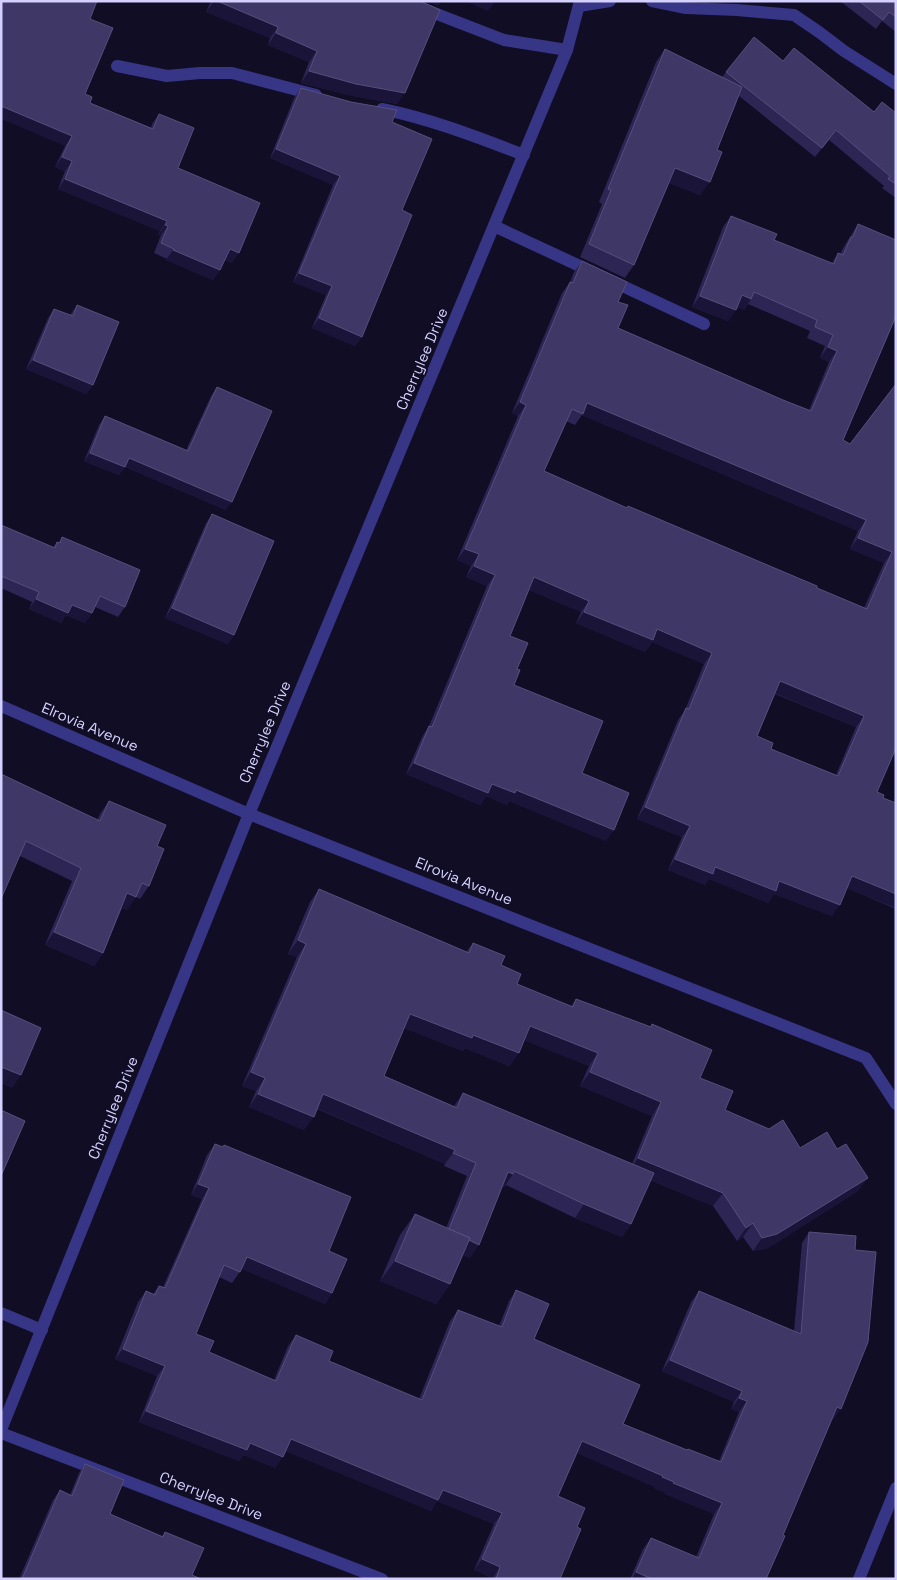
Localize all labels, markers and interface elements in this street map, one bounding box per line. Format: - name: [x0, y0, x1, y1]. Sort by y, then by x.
- street label: Cherrylee Drive: [391, 305, 452, 413]
- street label: Cherrylee Drive: [234, 678, 295, 786]
- street label: Elrovia Avenue: [39, 698, 142, 756]
- street label: Elrovia Avenue: [413, 852, 516, 909]
- street label: Cherrylee Drive: [83, 1053, 142, 1162]
- street label: Cherrylee Drive: [157, 1467, 266, 1524]

